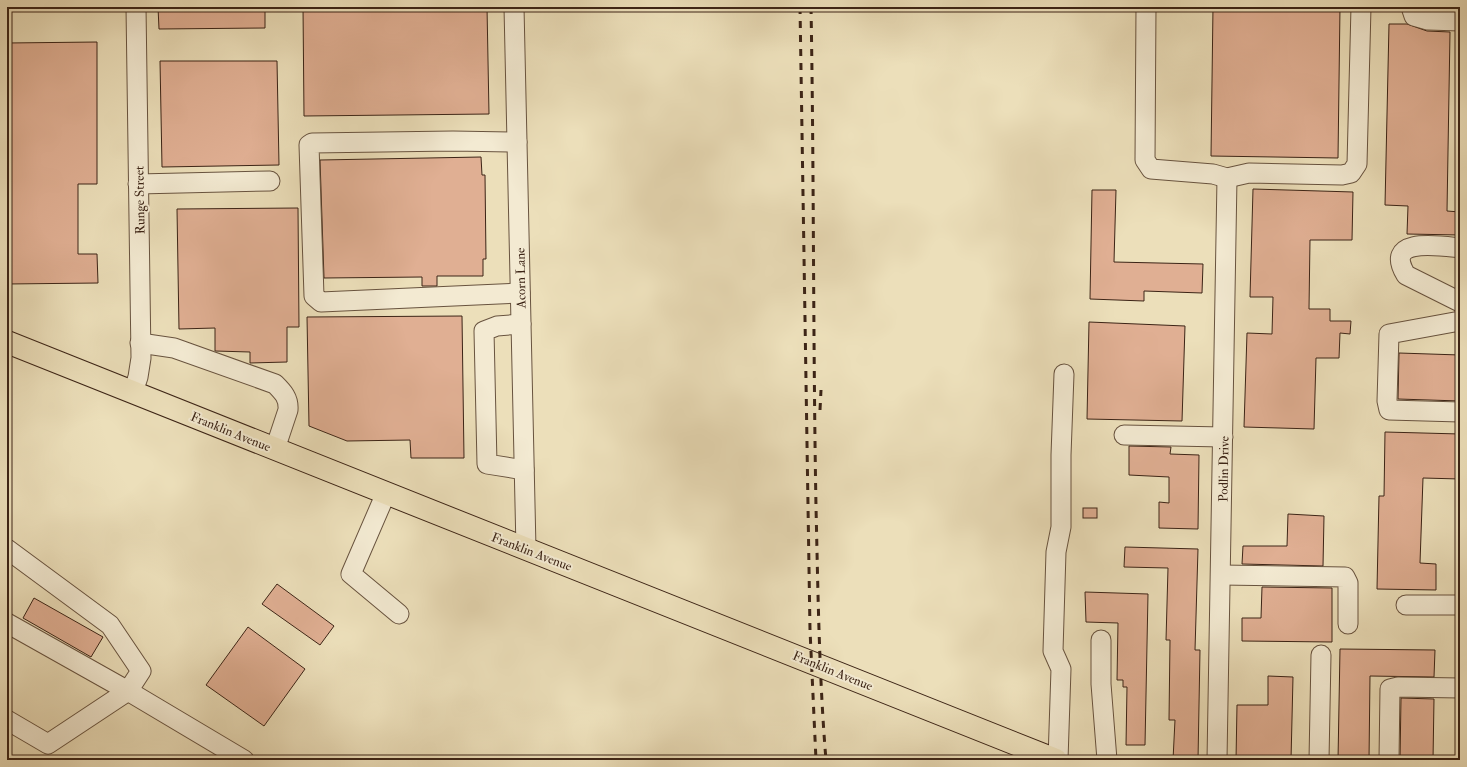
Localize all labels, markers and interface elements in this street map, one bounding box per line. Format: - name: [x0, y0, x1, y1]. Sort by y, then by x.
- street label: Runge Street: [131, 166, 149, 234]
- street label: Acorn Lane: [512, 247, 530, 310]
- street label: Franklin Avenue: [188, 409, 273, 455]
- street label: Podlin Drive: [1215, 435, 1233, 502]
- street label: Franklin Avenue: [489, 529, 575, 575]
- street label: Franklin Avenue: [790, 648, 875, 694]

